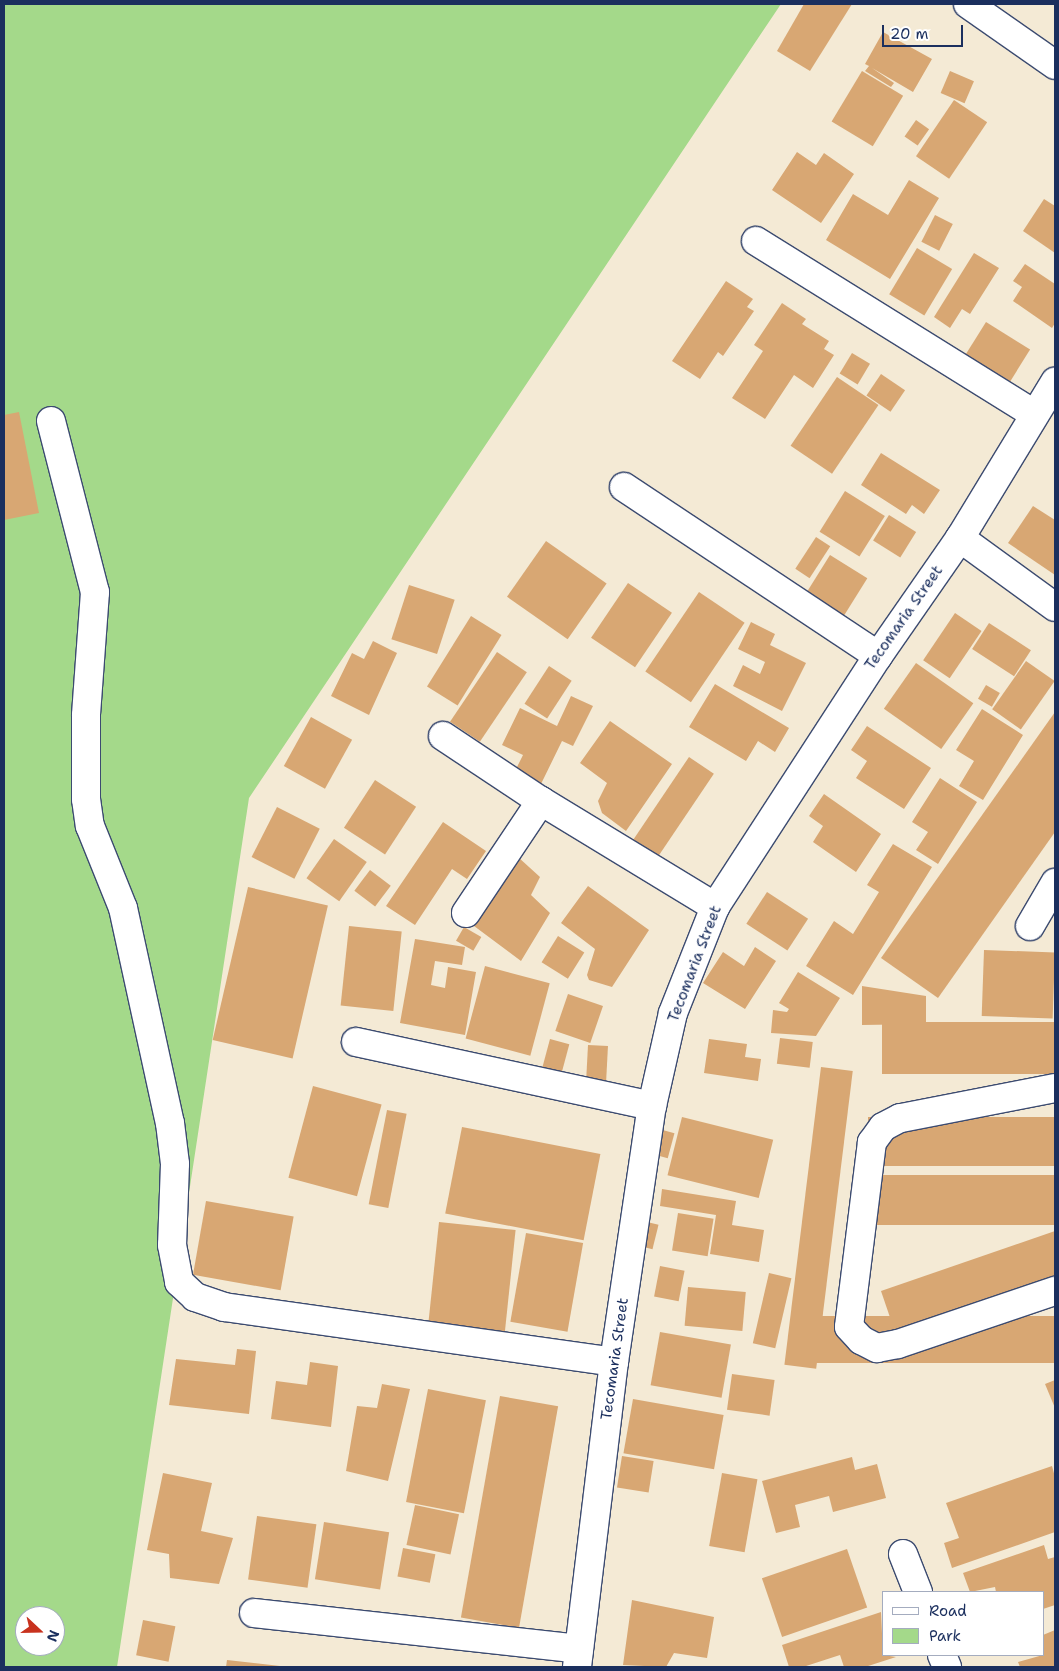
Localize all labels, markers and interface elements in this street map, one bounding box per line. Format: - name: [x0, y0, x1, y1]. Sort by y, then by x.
- scale bar: [884, 15, 965, 47]
- text: 20 m: [890, 24, 929, 44]
- street label: Tecomaria Street: [861, 562, 947, 674]
- street label: Tecomaria Street: [665, 903, 725, 1025]
- street label: Tecomaria Street: [598, 1297, 632, 1421]
- legend: [882, 1591, 1044, 1656]
- text: Road: [929, 1601, 967, 1621]
- north arrow: [15, 1606, 65, 1656]
- text: Park: [929, 1626, 961, 1646]
- text: N: [43, 1628, 63, 1644]

